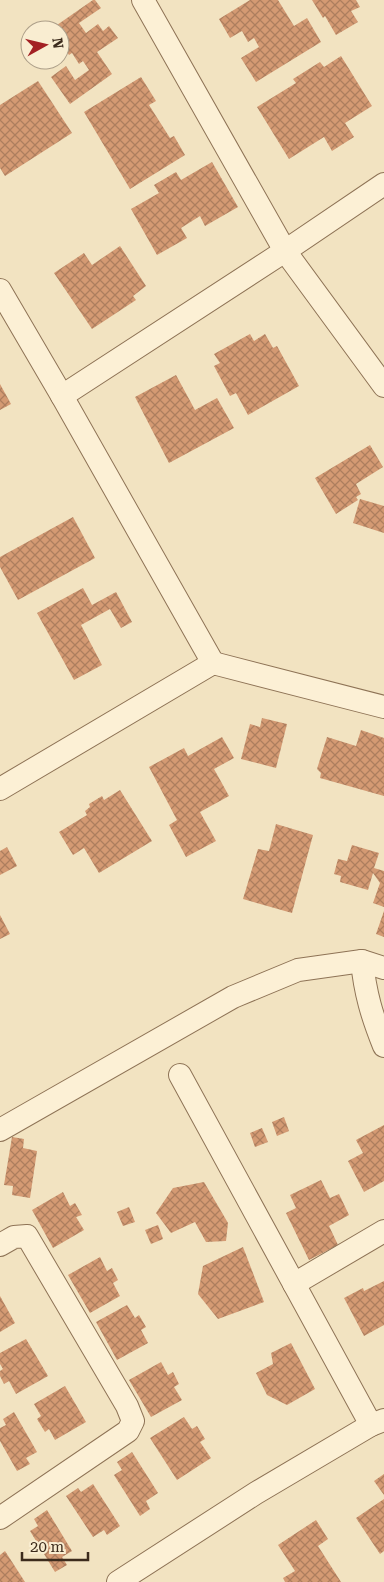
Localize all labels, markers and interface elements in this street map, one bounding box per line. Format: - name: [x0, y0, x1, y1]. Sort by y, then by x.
- north arrow: [20, 20, 70, 70]
- text: N: [49, 37, 67, 50]
- scale bar: [22, 1530, 89, 1562]
- text: 20 m: [30, 1538, 65, 1556]

